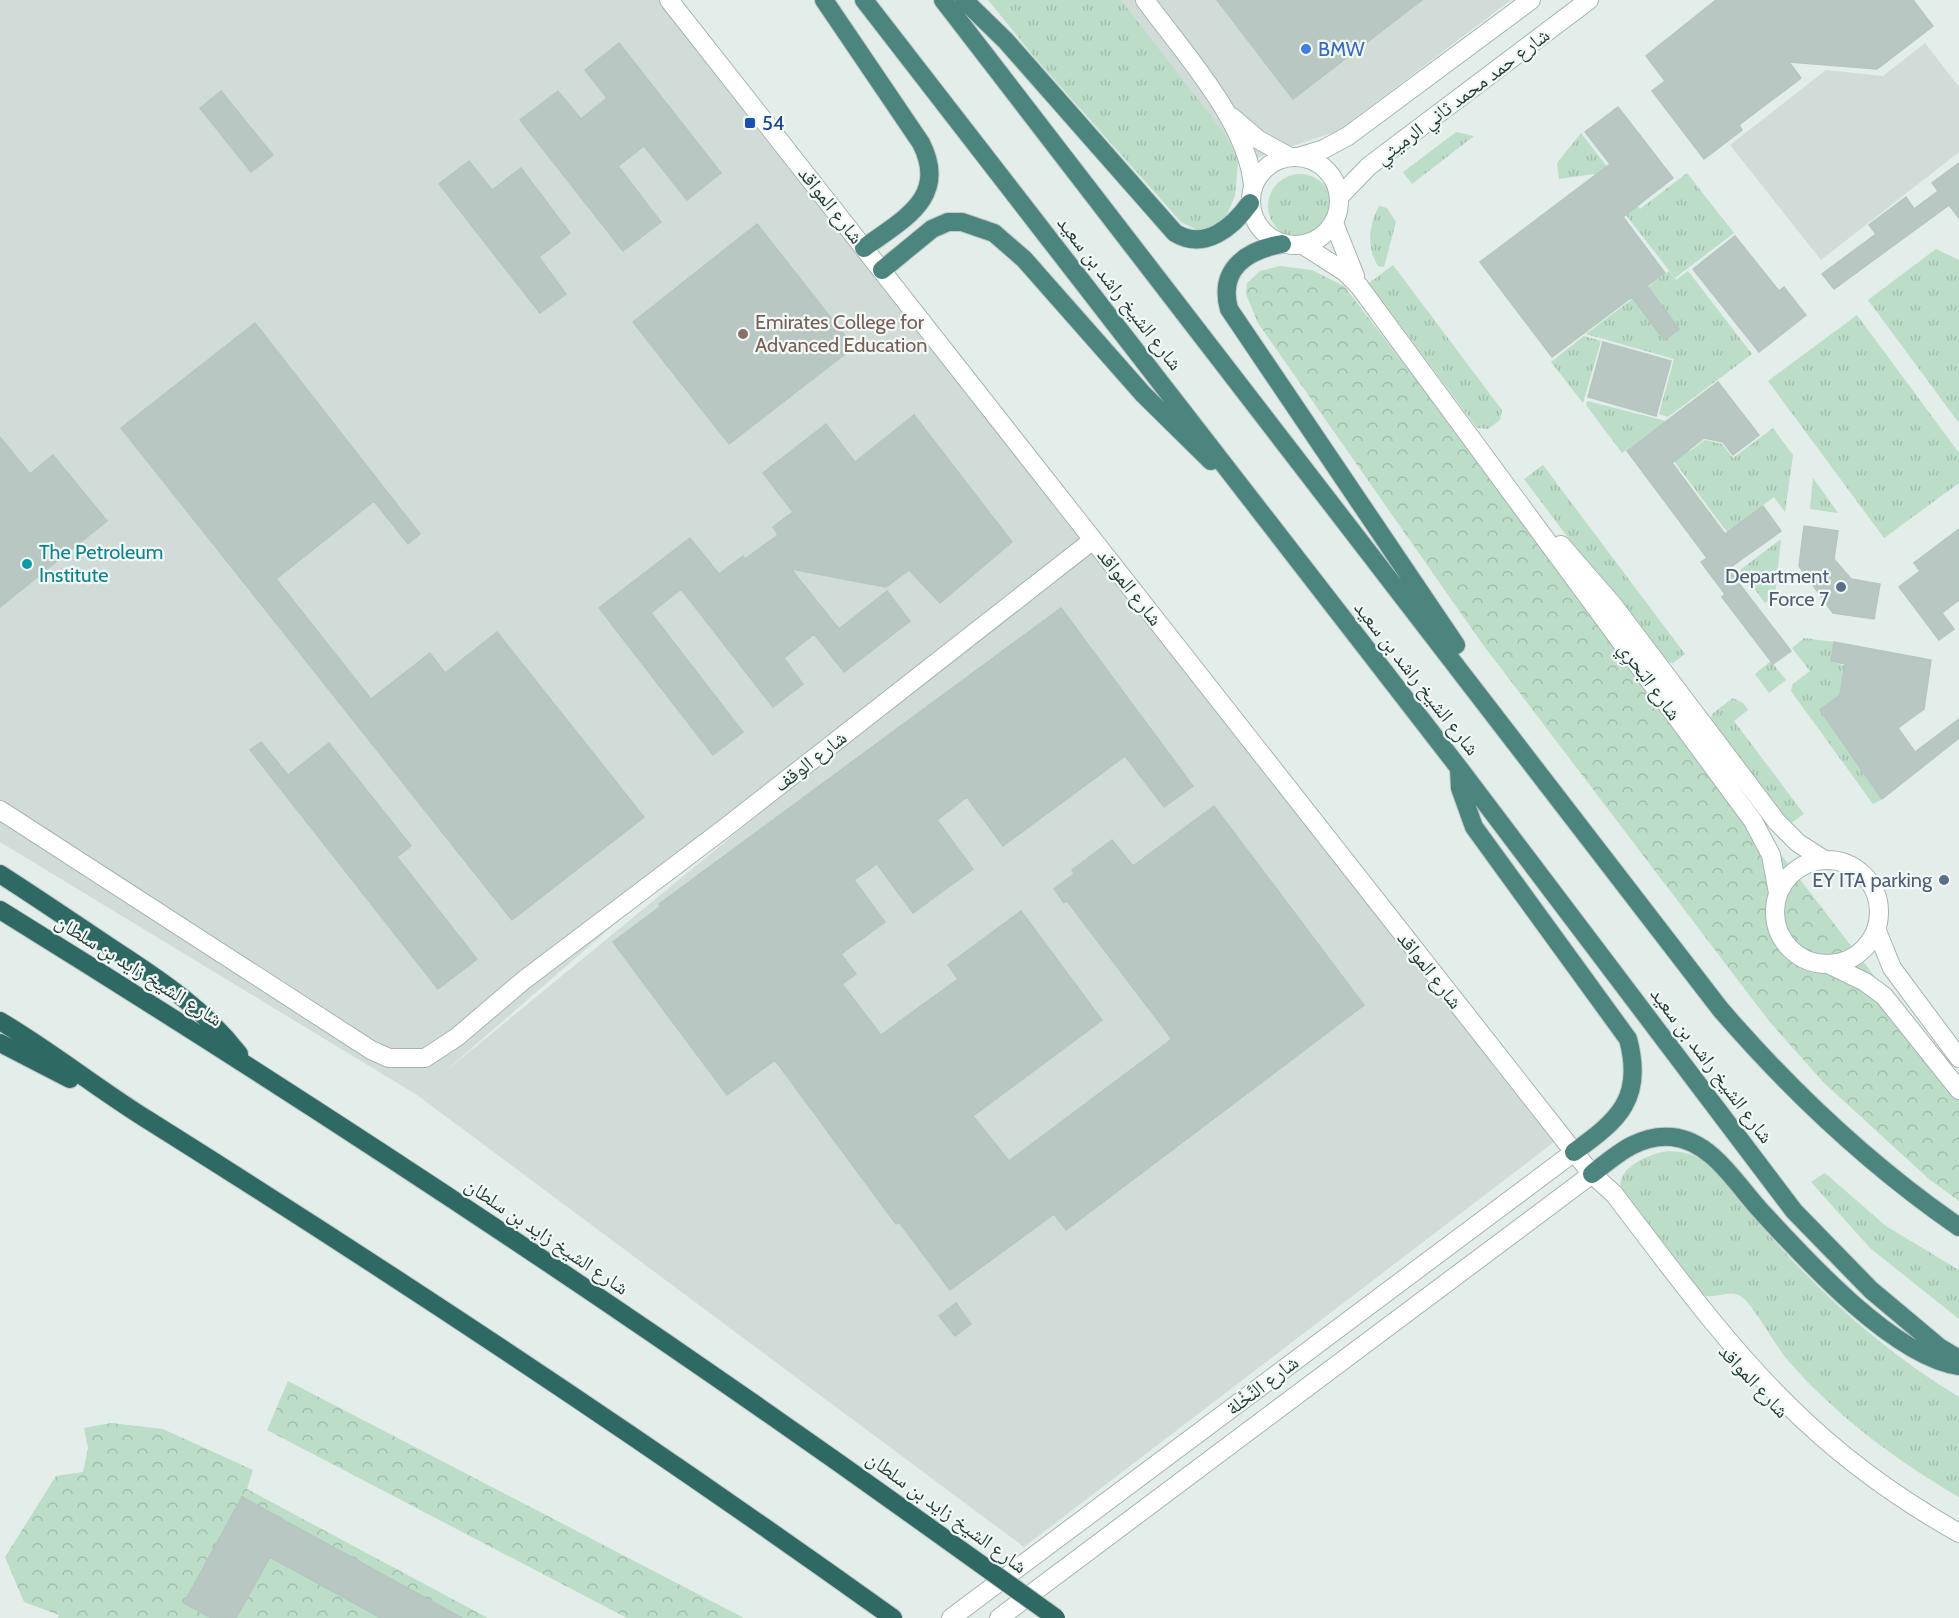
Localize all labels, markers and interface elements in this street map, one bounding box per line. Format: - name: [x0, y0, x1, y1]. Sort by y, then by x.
- street label: شارع حمد محمد ثاني الرميثي: [1370, 23, 1556, 173]
- place label: BMW: [1318, 37, 1365, 61]
- marker: BMW: [1299, 42, 1313, 56]
- place label: 54: [762, 111, 785, 135]
- marker: 54: [743, 116, 757, 130]
- street label: شارع المواقد: [793, 161, 869, 249]
- street label: شارع الشيخ راشد بن سعيد: [1051, 211, 1188, 376]
- place label: Emirates College for Advanced Education: [755, 310, 927, 357]
- marker: Emirates College for Advanced Education: [736, 327, 750, 341]
- place label: The Petroleum Institute: [39, 540, 163, 587]
- street label: شارع المواقد: [1092, 543, 1168, 631]
- marker: The Petroleum Institute: [20, 557, 34, 571]
- place label: Department Force 7: [1725, 564, 1829, 611]
- marker: Department Force 7: [1834, 580, 1848, 594]
- street label: شارع الشيخ راشد بن سعيد: [1348, 596, 1485, 761]
- street label: شارع البَحرِي: [1610, 637, 1686, 727]
- street label: شارع الوقف: [769, 725, 852, 798]
- place label: EY ITA parking: [1812, 868, 1933, 892]
- marker: EY ITA parking: [1937, 873, 1951, 887]
- street label: شارع الشيخ زايد بن سلطان: [51, 909, 227, 1032]
- street label: شارع المواقد: [1392, 926, 1468, 1014]
- street label: شارع الشيخ راشد بن سعيد: [1645, 982, 1779, 1148]
- street label: شارع الشيخ زايد بن سلطان: [460, 1172, 633, 1301]
- street label: شارع المواقد: [1713, 1339, 1794, 1423]
- street label: شارع النَّخْلة: [1221, 1350, 1304, 1421]
- street label: شارع الشيخ زايد بن سلطان: [862, 1446, 1032, 1579]

